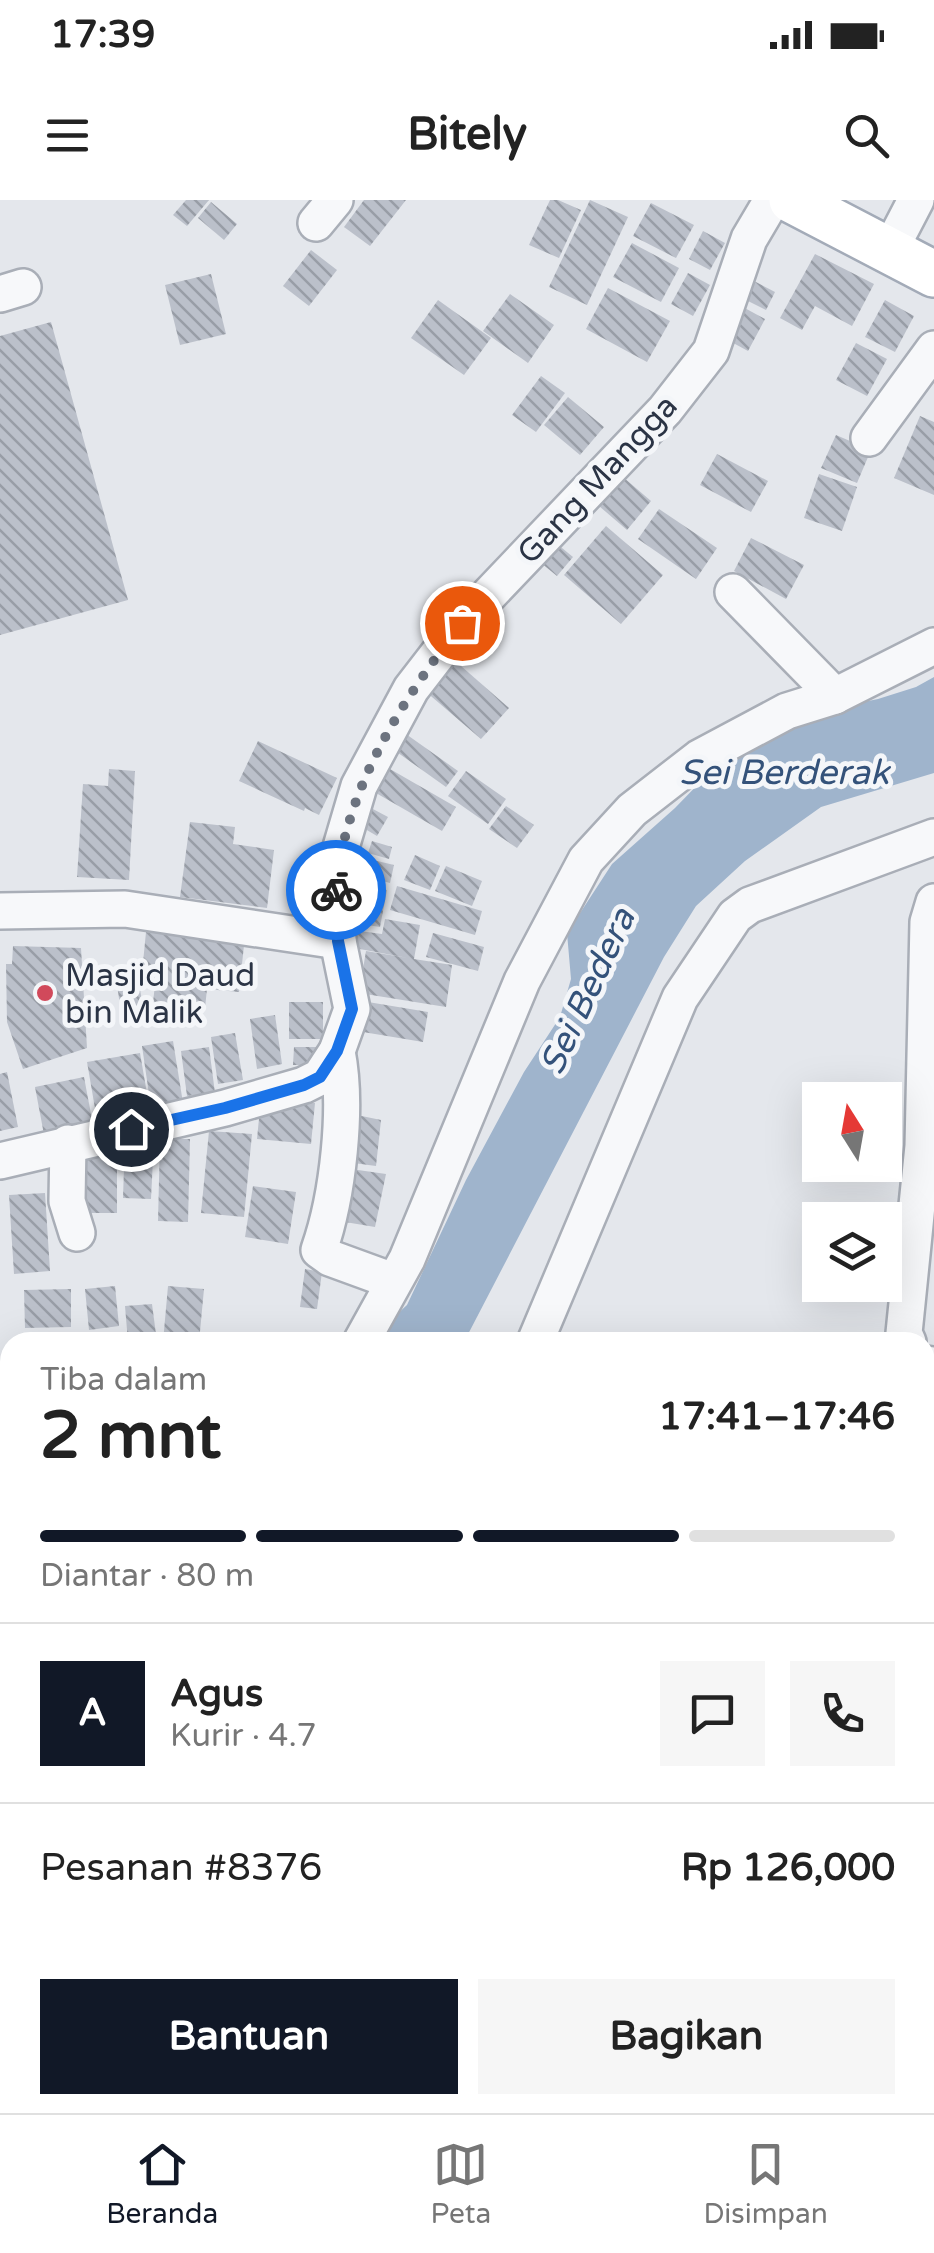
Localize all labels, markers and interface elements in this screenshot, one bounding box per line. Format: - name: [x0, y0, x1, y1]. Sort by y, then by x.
- text: 17:39: [50, 12, 155, 58]
- icon: menu: [40, 108, 95, 163]
- text: Bitely: [407, 108, 527, 162]
- icon: search: [839, 108, 894, 163]
- street label: Gang Mangga: [510, 387, 686, 572]
- pin: [420, 581, 505, 666]
- icon: bag: [435, 596, 490, 651]
- water label: Sei Berderak: [679, 752, 892, 794]
- courier: [286, 840, 386, 940]
- icon: bike: [309, 863, 364, 918]
- water label: Sei Bedera: [531, 901, 645, 1081]
- place label: Masjid Daud bin Malik: [65, 957, 255, 1032]
- marker: Masjid Daud bin Malik: [34, 982, 56, 1004]
- north arrow: [802, 1082, 902, 1182]
- map controls: [802, 1082, 902, 1302]
- pin: [89, 1087, 174, 1172]
- icon: home: [104, 1102, 159, 1157]
- button: layers: [802, 1202, 902, 1302]
- text: Tiba dalam: [40, 1361, 207, 1399]
- text: 17:41–17:46: [658, 1394, 895, 1440]
- text: 2 mnt: [40, 1397, 221, 1476]
- text: Diantar · 80 m: [40, 1557, 254, 1595]
- button: chat: [660, 1661, 765, 1766]
- button: phone: [790, 1661, 895, 1766]
- text: Agus: [170, 1671, 263, 1717]
- text: A: [78, 1690, 107, 1736]
- text: Kurir · 4.7: [170, 1717, 317, 1755]
- text: Pesanan #8376: [40, 1845, 322, 1891]
- text: Rp 126,000: [681, 1845, 895, 1891]
- button: Bantuan: [40, 1979, 458, 2094]
- button: Bagikan: [478, 1979, 895, 2094]
- tab: Beranda: [106, 2137, 218, 2231]
- tab: Peta: [431, 2137, 491, 2231]
- tab: Disimpan: [704, 2137, 828, 2231]

